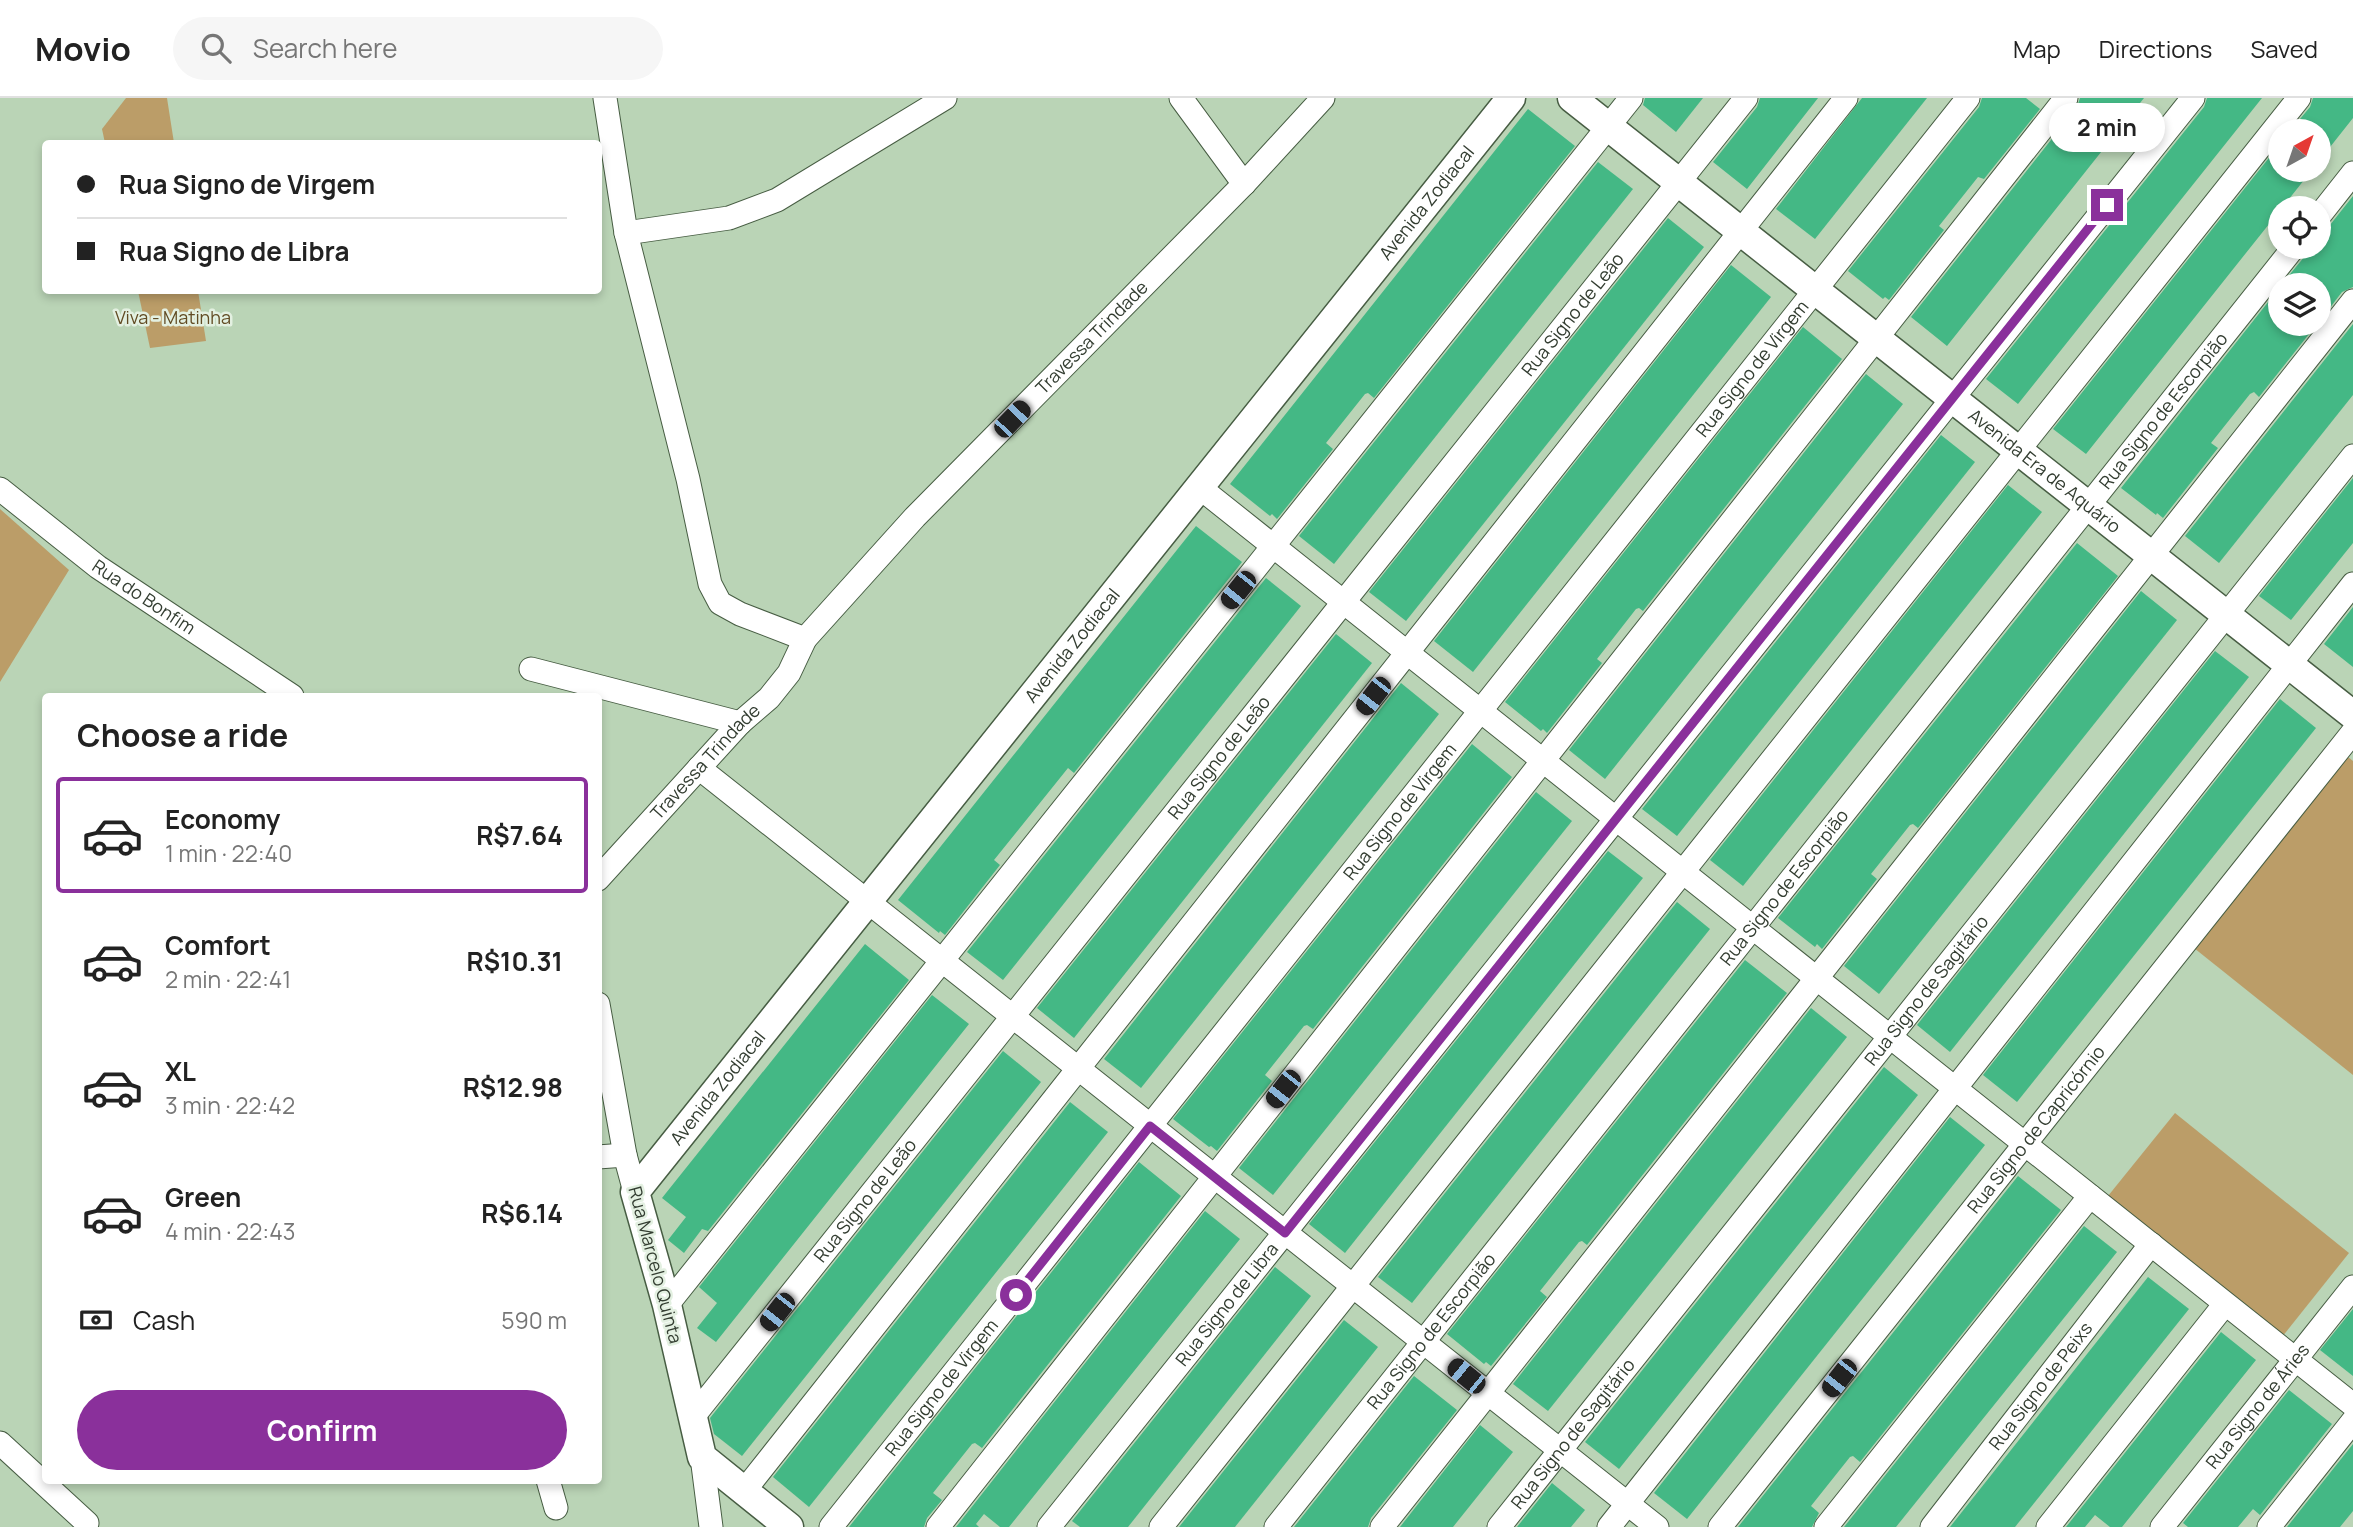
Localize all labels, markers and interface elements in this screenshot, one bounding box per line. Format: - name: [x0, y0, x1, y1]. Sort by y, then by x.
- search box: [173, 17, 663, 80]
- text: Movio: [35, 26, 131, 71]
- icon: search: [197, 29, 235, 67]
- text: Search here: [253, 30, 397, 66]
- text: Map: [2013, 32, 2061, 65]
- text: Directions: [2099, 32, 2212, 65]
- text: Saved: [2250, 32, 2318, 65]
- callout: 2 min: [2049, 104, 2165, 153]
- text: 2 min: [2077, 111, 2137, 143]
- north arrow: [2268, 119, 2331, 182]
- map controls: [2268, 119, 2331, 336]
- street label: Avenida Zodiacal: [1373, 140, 1479, 264]
- text: Rua Signo de Virgem: [119, 166, 375, 202]
- route end: [2091, 189, 2123, 221]
- button: locate: [2268, 196, 2331, 259]
- text: Rua Signo de Libra: [119, 233, 349, 269]
- street label: Rua Signo de Leão: [1516, 247, 1629, 381]
- button: layers: [2268, 273, 2331, 336]
- street label: Travessa Trindade: [1030, 275, 1153, 399]
- street label: Rua Signo de Virgem: [1690, 295, 1814, 442]
- park label: Viva - Matinha: [115, 305, 231, 329]
- street label: Rua Signo de Escorpião: [2093, 327, 2232, 493]
- car: [990, 397, 1035, 441]
- street label: Avenida Era de Aquário: [1964, 403, 2126, 538]
- street label: Rua do Bonfim: [88, 554, 200, 639]
- car: [1217, 567, 1260, 613]
- street label: Avenida Zodiacal: [1019, 583, 1125, 707]
- car: [1352, 673, 1395, 719]
- street label: Rua Signo de Leão: [1162, 690, 1275, 824]
- street label: Travessa Trindade: [645, 698, 765, 824]
- text: Choose a ride: [77, 713, 288, 757]
- street label: Rua Signo de Virgem: [1337, 738, 1461, 885]
- text: Economy: [165, 801, 280, 837]
- icon: car: [81, 804, 144, 867]
- street label: Rua Signo de Escorpião: [1714, 804, 1853, 970]
- text: R$7.64: [476, 817, 563, 853]
- text: 1 min · 22:40: [165, 837, 292, 869]
- street label: Rua Signo de Sagitário: [1859, 910, 1993, 1070]
- text: Comfort: [165, 927, 271, 963]
- icon: car: [81, 930, 144, 993]
- text: R$10.31: [467, 943, 563, 979]
- text: 2 min · 22:41: [165, 963, 291, 995]
- street label: Avenida Zodiacal: [664, 1026, 770, 1150]
- street label: Rua Signo de Capricórnio: [1961, 1040, 2110, 1218]
- text: XL: [165, 1053, 196, 1089]
- icon: car: [81, 1056, 144, 1119]
- car: [1262, 1066, 1305, 1112]
- text: R$12.98: [463, 1069, 563, 1105]
- text: 3 min · 22:42: [165, 1089, 295, 1121]
- street label: Rua Signo de Leão: [808, 1133, 921, 1267]
- text: Green: [165, 1179, 241, 1215]
- icon: car: [81, 1182, 144, 1245]
- street label: Rua Marcelo Quinta: [623, 1184, 688, 1346]
- text: R$6.14: [481, 1195, 563, 1231]
- text: 4 min · 22:43: [165, 1215, 295, 1247]
- street label: Rua Signo de Libra: [1170, 1237, 1283, 1371]
- street label: Rua Signo de Escorpião: [1361, 1248, 1500, 1414]
- route start: [1000, 1279, 1032, 1311]
- car: [756, 1289, 799, 1335]
- icon: cash: [77, 1301, 115, 1339]
- text: Cash: [133, 1302, 195, 1338]
- text: 590 m: [501, 1304, 567, 1336]
- street label: Rua Signo de Virgem: [879, 1314, 1003, 1460]
- street label: Rua Signo de Peixs: [1983, 1317, 2097, 1455]
- street label: Rua Signo de Áries: [2200, 1338, 2314, 1473]
- street label: Rua Signo de Sagitário: [1505, 1353, 1640, 1513]
- car: [1444, 1355, 1489, 1397]
- car: [1818, 1355, 1861, 1401]
- button: Confirm: [77, 1390, 567, 1470]

